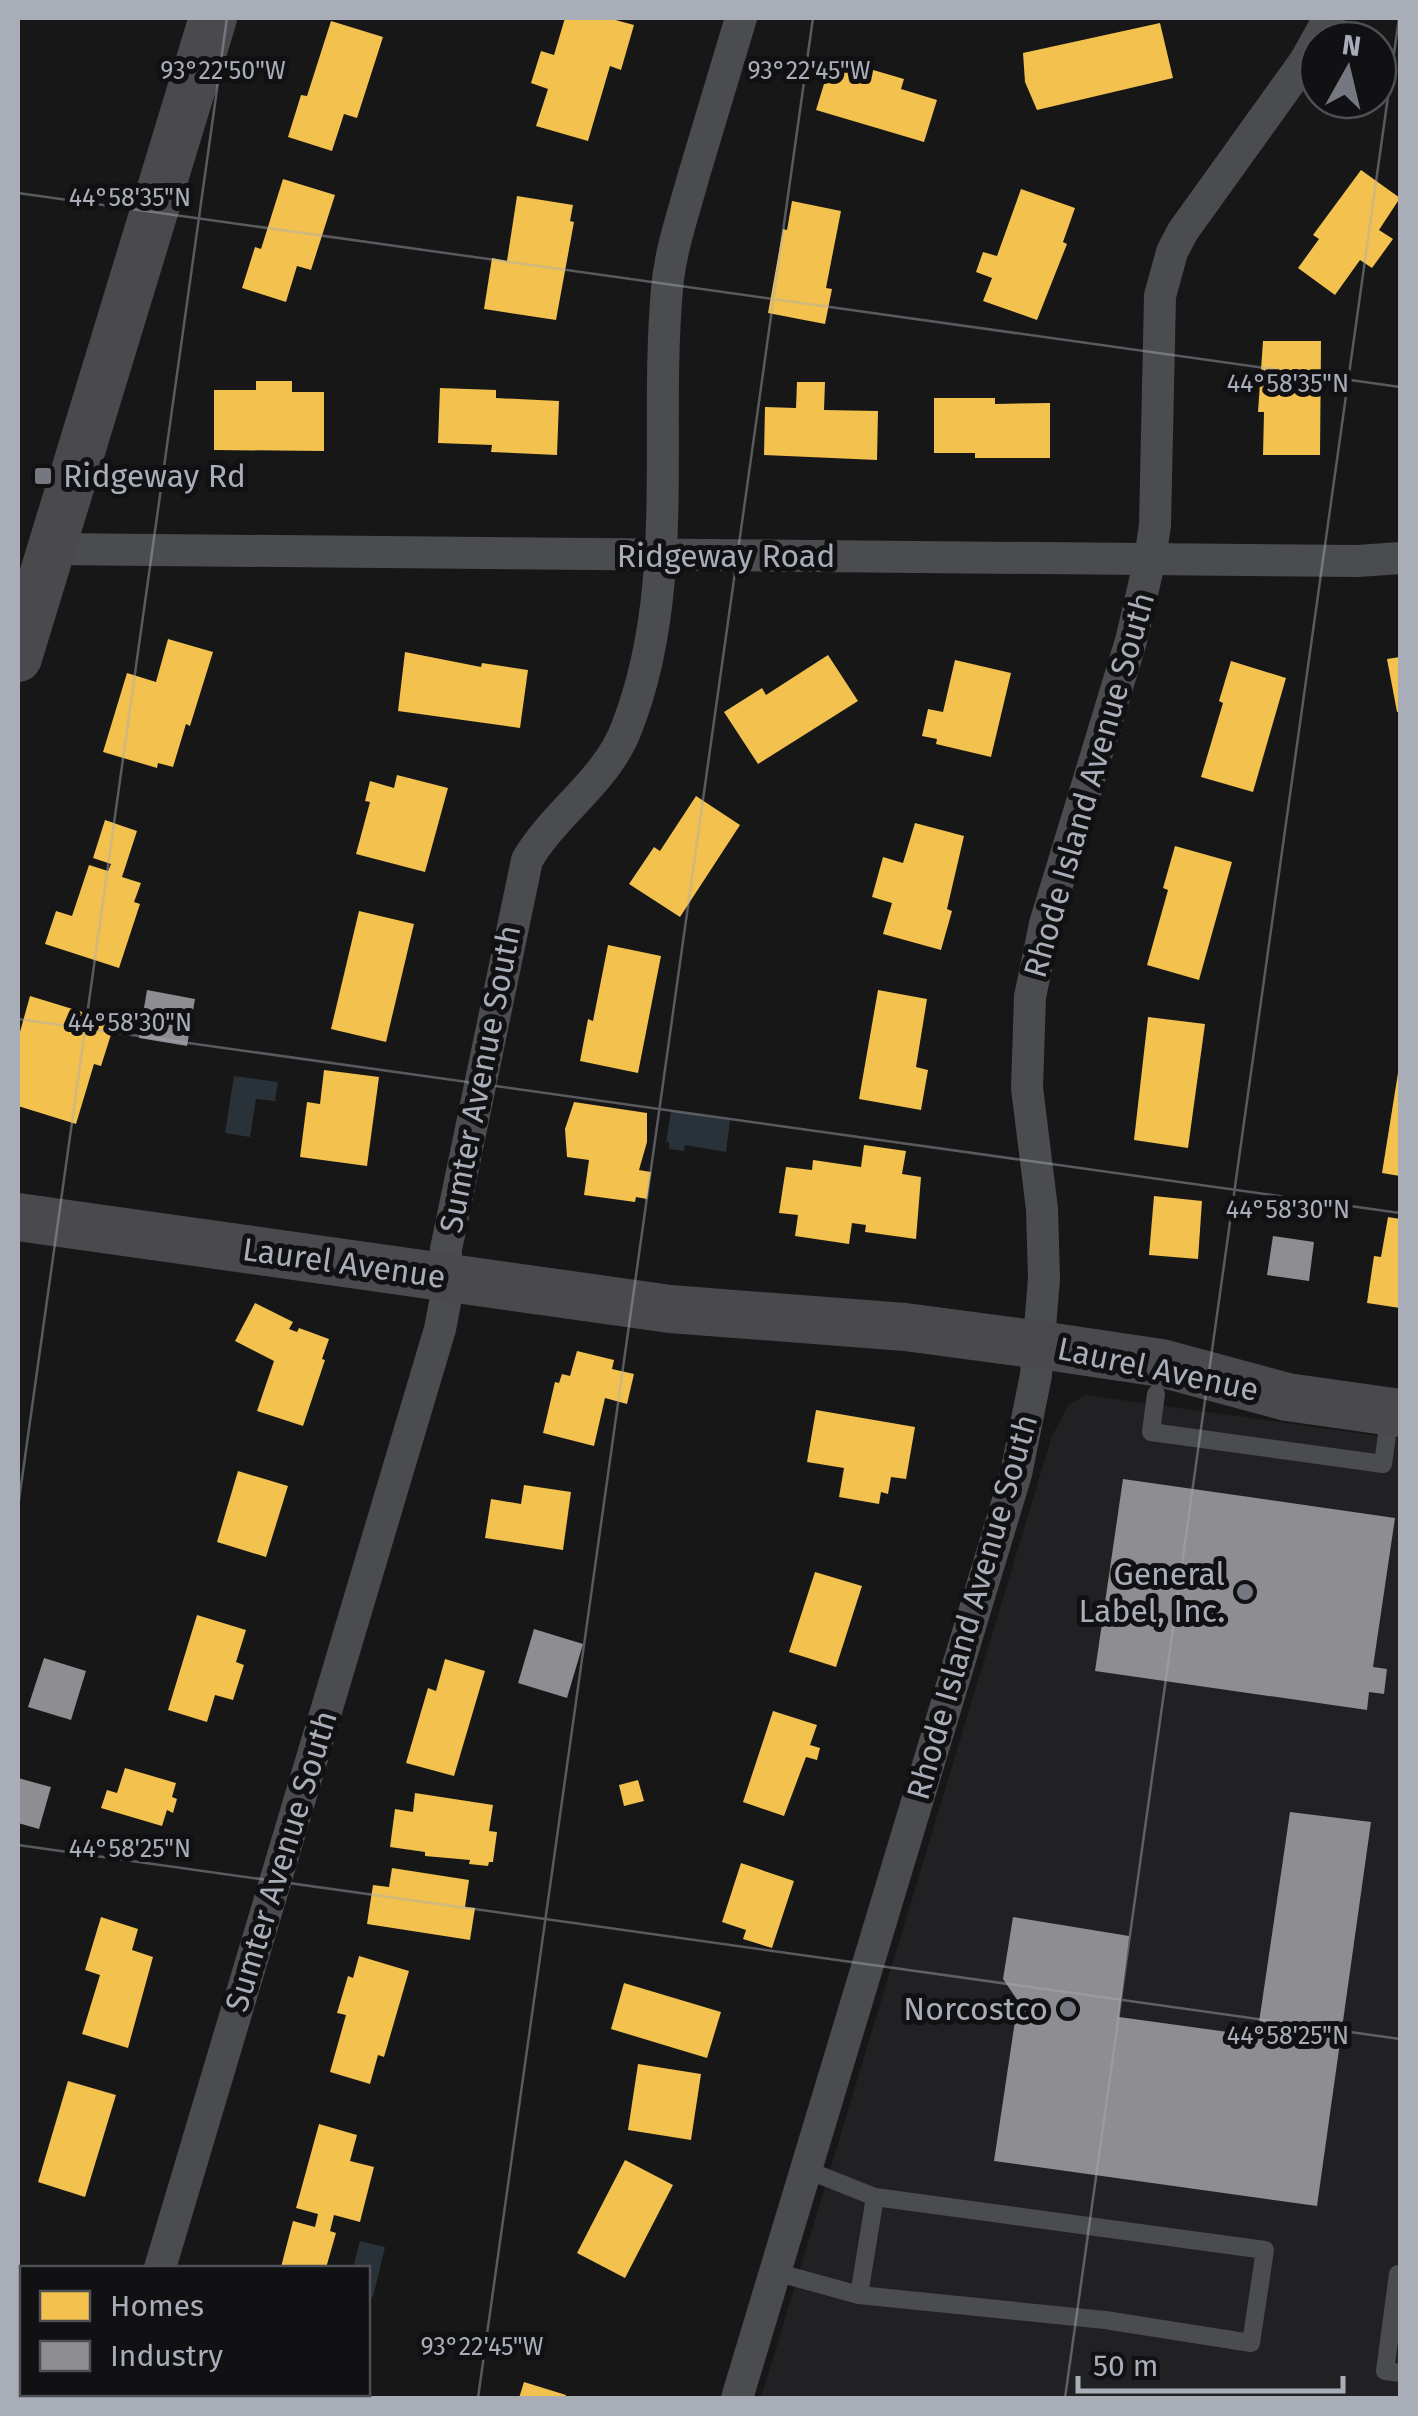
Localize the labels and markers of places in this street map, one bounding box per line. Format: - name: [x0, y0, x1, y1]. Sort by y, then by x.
- place label: Ridgeway Rd: [63, 457, 246, 495]
- marker: Ridgeway Rd: [32, 465, 54, 487]
- place label: General Label, Inc.: [1078, 1555, 1225, 1630]
- marker: General Label, Inc.: [1234, 1581, 1256, 1603]
- place label: Norcostco: [903, 1990, 1048, 2028]
- marker: Norcostco: [1057, 1998, 1079, 2020]

